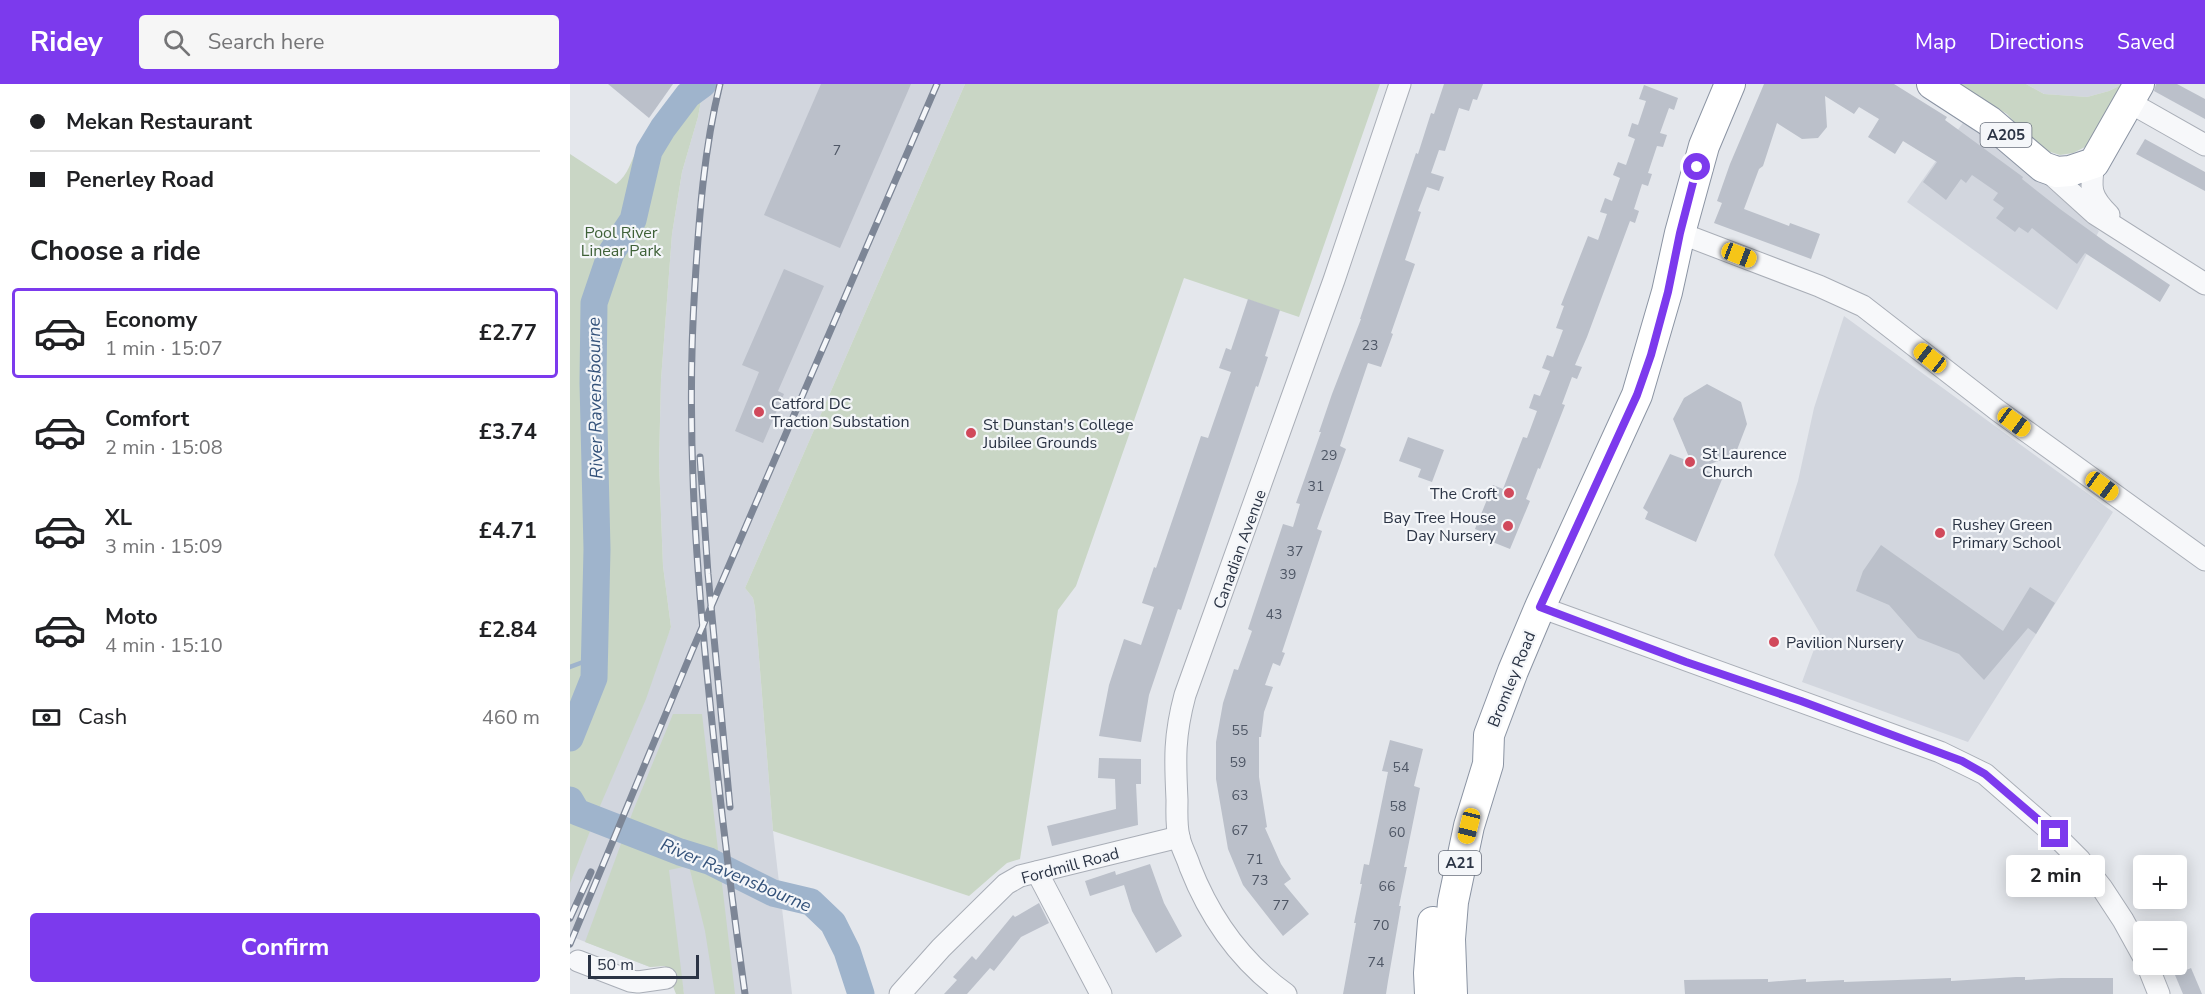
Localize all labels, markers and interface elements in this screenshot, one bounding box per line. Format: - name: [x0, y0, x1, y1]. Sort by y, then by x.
- search box: [139, 15, 559, 69]
- text: Ridey: [30, 23, 103, 61]
- icon: search: [160, 26, 193, 59]
- text: Search here: [208, 27, 324, 57]
- text: Map: [1915, 28, 1956, 56]
- text: Directions: [1989, 28, 2084, 56]
- text: Saved: [2117, 28, 2175, 56]
- text: Mekan Restaurant: [66, 107, 252, 137]
- road number: A205: [1980, 123, 2032, 147]
- house number: 7: [833, 141, 841, 160]
- route start: [1683, 153, 1710, 180]
- text: Penerley Road: [66, 165, 214, 195]
- park label: Pool River Linear Park: [581, 222, 662, 262]
- text: Choose a ride: [30, 233, 201, 270]
- car: [1719, 240, 1759, 270]
- text: Economy: [105, 305, 197, 335]
- icon: car: [33, 306, 87, 360]
- water label: River Ravensbourne: [582, 316, 608, 479]
- text: £2.77: [479, 318, 537, 348]
- text: 1 min · 15:07: [105, 335, 223, 362]
- house number: 23: [1362, 336, 1378, 355]
- car: [1910, 340, 1950, 376]
- place label: Catford DC Traction Substation: [771, 393, 910, 433]
- text: Comfort: [105, 404, 189, 434]
- car: [1994, 404, 2034, 440]
- icon: car: [33, 405, 87, 459]
- marker: Catford DC Traction Substation: [752, 405, 766, 419]
- place label: St Dunstan's College Jubilee Grounds: [982, 414, 1133, 454]
- text: £3.74: [479, 417, 537, 447]
- marker: St Dunstan's College Jubilee Grounds: [964, 426, 978, 440]
- text: 2 min · 15:08: [105, 434, 223, 461]
- place label: St Laurence Church: [1702, 443, 1787, 483]
- house number: 29: [1321, 446, 1337, 465]
- marker: St Laurence Church: [1683, 455, 1697, 469]
- car: [2082, 468, 2122, 504]
- house number: 31: [1308, 477, 1324, 496]
- place label: The Croft: [1430, 483, 1497, 505]
- marker: The Croft: [1502, 486, 1516, 500]
- street label: Canadian Avenue: [1208, 487, 1272, 612]
- text: XL: [105, 503, 132, 533]
- icon: car: [33, 504, 87, 558]
- place label: Bay Tree House Day Nursery: [1383, 507, 1497, 547]
- place label: Rushey Green Primary School: [1952, 514, 2061, 554]
- text: £4.71: [479, 516, 537, 546]
- marker: Bay Tree House Day Nursery: [1501, 519, 1515, 533]
- marker: Rushey Green Primary School: [1933, 526, 1947, 540]
- text: 3 min · 15:09: [105, 533, 223, 560]
- house number: 37: [1287, 542, 1303, 561]
- house number: 39: [1280, 565, 1296, 584]
- text: Moto: [105, 602, 158, 632]
- icon: car: [33, 603, 87, 657]
- house number: 43: [1266, 605, 1282, 624]
- text: £2.84: [479, 615, 537, 645]
- street label: Bromley Road: [1483, 628, 1541, 731]
- text: 4 min · 15:10: [105, 632, 223, 659]
- place label: Pavilion Nursery: [1786, 632, 1905, 654]
- marker: Pavilion Nursery: [1767, 635, 1781, 649]
- icon: cash: [30, 701, 63, 734]
- text: Cash: [78, 702, 127, 732]
- text: 460 m: [482, 704, 540, 731]
- house number: 55: [1232, 721, 1248, 740]
- house number: 59: [1230, 753, 1246, 772]
- house number: 54: [1393, 758, 1409, 777]
- house number: 63: [1232, 786, 1248, 805]
- house number: 58: [1390, 797, 1406, 816]
- car: [1456, 806, 1482, 846]
- route end: [2041, 820, 2068, 847]
- house number: 67: [1232, 821, 1248, 840]
- house number: 60: [1389, 823, 1405, 842]
- water label: River Ravensbourne: [657, 832, 816, 918]
- street label: Fordmill Road: [1019, 842, 1122, 890]
- house number: 71: [1247, 850, 1263, 869]
- road number: A21: [1439, 851, 1481, 875]
- callout: 2 min: [2006, 855, 2104, 897]
- map controls: [2133, 855, 2187, 975]
- button: +: [2133, 855, 2187, 909]
- text: 2 min: [2030, 862, 2081, 889]
- house number: 73: [1252, 871, 1268, 890]
- house number: 66: [1379, 877, 1395, 896]
- house number: 77: [1273, 896, 1289, 915]
- button: Confirm: [30, 913, 540, 982]
- house number: 70: [1373, 916, 1389, 935]
- button: −: [2133, 921, 2187, 975]
- scale bar: [588, 952, 699, 980]
- house number: 74: [1368, 953, 1384, 972]
- text: 50 m: [597, 954, 634, 976]

